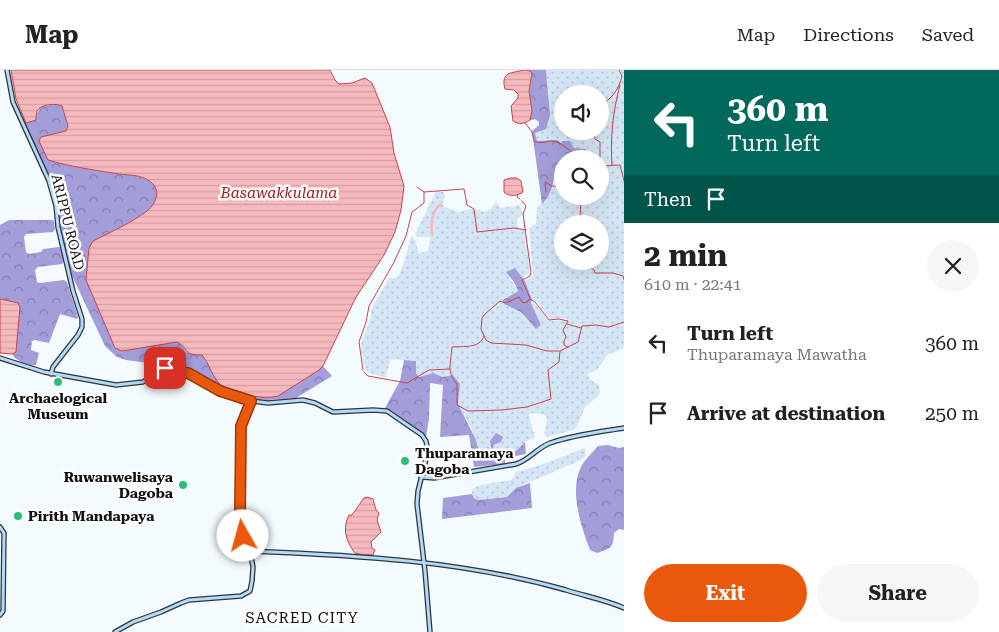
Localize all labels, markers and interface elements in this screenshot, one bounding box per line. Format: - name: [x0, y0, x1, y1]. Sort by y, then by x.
- text: Map: [25, 21, 79, 49]
- text: Map: [737, 24, 775, 45]
- text: Directions: [803, 24, 894, 45]
- text: Saved: [922, 24, 974, 45]
- map controls: [554, 85, 609, 270]
- button: sound: [554, 85, 609, 140]
- text: 360 m: [727, 89, 828, 130]
- icon: left: [644, 90, 709, 155]
- text: Turn left: [727, 131, 820, 156]
- button: search: [554, 150, 609, 205]
- street label: ARIPPU ROAD: [48, 172, 88, 272]
- water label: Basawakkulama: [220, 184, 337, 202]
- icon: arrive: [702, 185, 730, 213]
- text: Then: [644, 188, 692, 211]
- button: layers: [554, 215, 609, 270]
- text: 2 min: [644, 238, 727, 273]
- button: close: [927, 240, 979, 292]
- text: 610 m · 22:41: [644, 275, 742, 294]
- text: Turn left: [687, 322, 773, 345]
- icon: left: [644, 329, 672, 357]
- text: 360 m: [925, 332, 979, 355]
- text: Thuparamaya Mawatha: [687, 345, 867, 364]
- pin: [144, 347, 186, 389]
- icon: arrive: [151, 354, 179, 382]
- marker: Archaelogical Museum: [52, 376, 64, 388]
- place label: Archaelogical Museum: [9, 390, 107, 422]
- icon: arrive: [644, 399, 672, 427]
- text: Arrive at destination: [687, 402, 885, 425]
- text: 250 m: [925, 402, 979, 425]
- place label: Thuparamaya Dagoba: [415, 445, 514, 477]
- marker: Thuparamaya Dagoba: [399, 455, 411, 467]
- place label: Ruwanwelisaya Dagoba: [64, 469, 174, 501]
- marker: Ruwanwelisaya Dagoba: [177, 479, 189, 491]
- place label: Pirith Mandapaya: [28, 508, 155, 524]
- position arrow: [216, 509, 268, 561]
- marker: Pirith Mandapaya: [12, 510, 24, 522]
- button: Exit: [644, 564, 807, 622]
- button: Share: [817, 564, 979, 622]
- district label: SACRED CITY: [245, 609, 359, 627]

